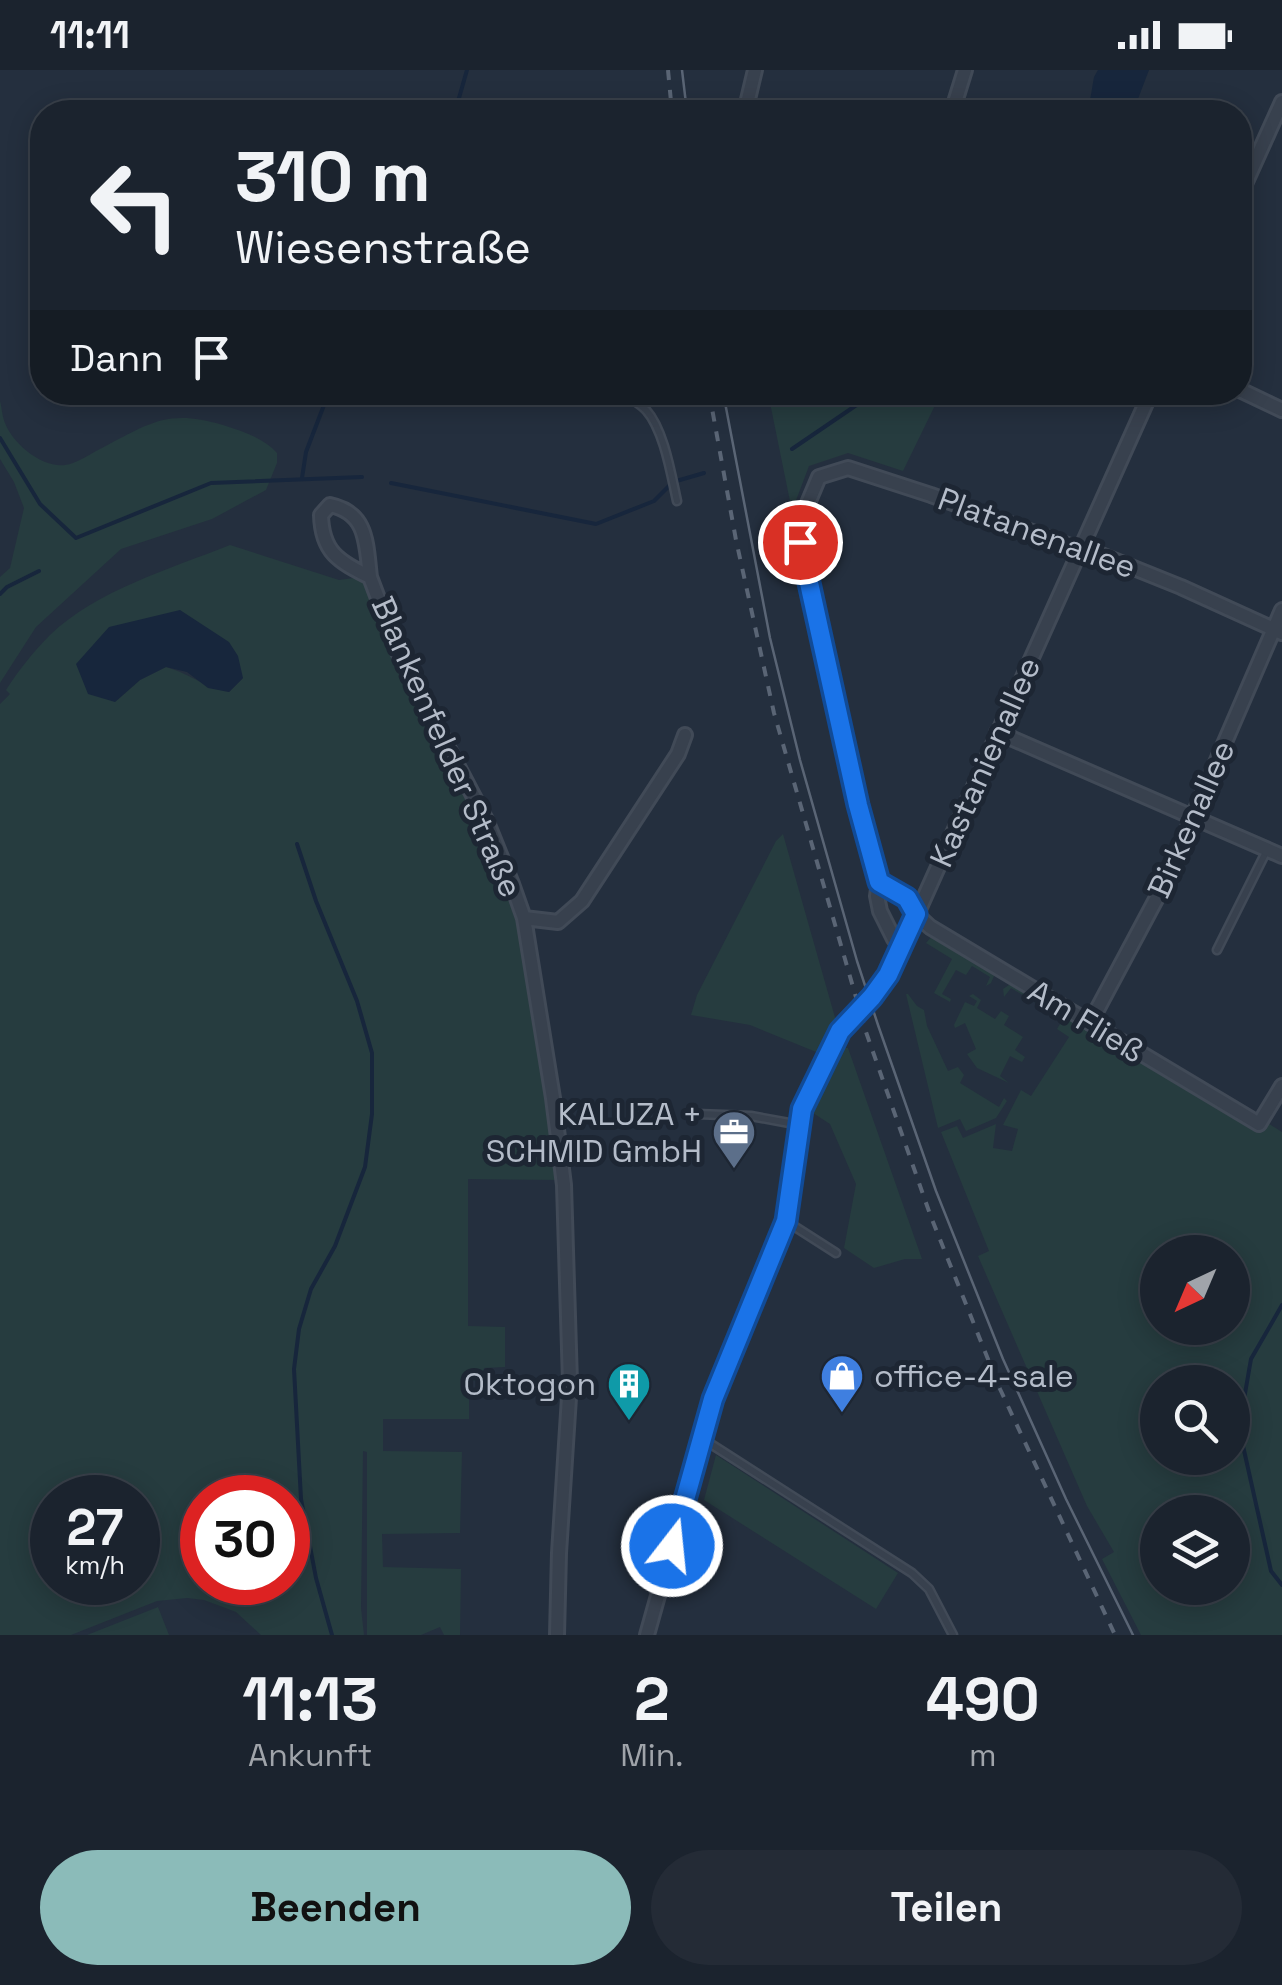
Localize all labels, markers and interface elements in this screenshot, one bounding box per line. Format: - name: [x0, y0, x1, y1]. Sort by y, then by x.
- text: 11:11: [50, 11, 130, 59]
- text: 310 m: [235, 132, 431, 221]
- icon: left: [70, 140, 200, 270]
- text: Wiesenstraße: [235, 219, 531, 276]
- icon: arrive: [184, 330, 239, 385]
- text: Dann: [70, 334, 164, 382]
- street label: Platanenallee: [933, 479, 1141, 587]
- pin: [758, 500, 843, 585]
- icon: arrive: [773, 515, 828, 570]
- street label: Blankenfelder Straße: [363, 591, 531, 903]
- street label: Kastanienallee: [921, 651, 1049, 873]
- street label: Birkenallee: [1139, 734, 1243, 904]
- street label: Am Fließ: [1021, 971, 1151, 1071]
- place label: KALUZA + SCHMID GmbH: [486, 1094, 702, 1171]
- office icon: KALUZA + SCHMID GmbH: [711, 1109, 757, 1170]
- north arrow: [1140, 1235, 1250, 1345]
- map controls: [1140, 1235, 1250, 1605]
- shop icon: office-4-sale: [819, 1353, 865, 1414]
- place label: office-4-sale: [874, 1356, 1074, 1396]
- building icon: Oktogon: [606, 1361, 652, 1422]
- place label: Oktogon: [464, 1364, 596, 1404]
- button: search: [1140, 1365, 1250, 1475]
- speed limit sign: 30: [180, 1475, 310, 1605]
- position arrow: [620, 1494, 724, 1598]
- button: layers: [1140, 1495, 1250, 1605]
- text: 27: [67, 1496, 123, 1560]
- text: km/h: [65, 1549, 125, 1581]
- text: 11:13: [242, 1661, 378, 1738]
- text: 2: [634, 1661, 670, 1738]
- text: 490: [926, 1661, 1040, 1738]
- text: Ankunft: [248, 1735, 372, 1775]
- text: Min.: [620, 1735, 683, 1775]
- text: m: [969, 1735, 996, 1775]
- button: Beenden: [40, 1850, 631, 1965]
- button: Teilen: [651, 1850, 1242, 1965]

